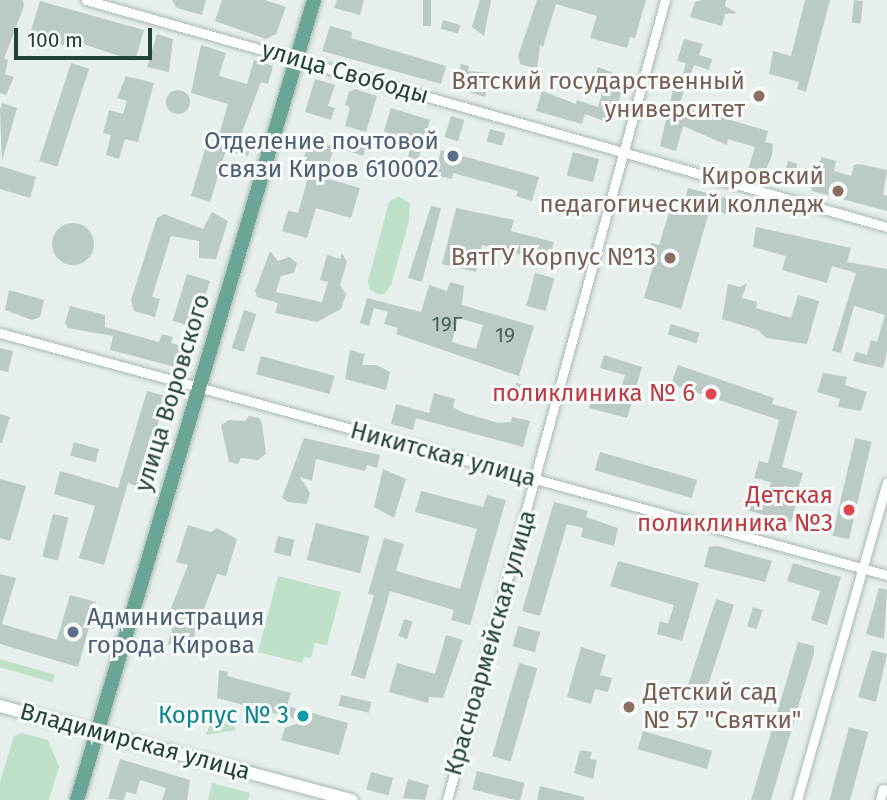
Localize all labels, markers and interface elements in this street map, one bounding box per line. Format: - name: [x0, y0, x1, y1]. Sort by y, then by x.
- scale bar: [18, 14, 156, 58]
- text: 100 m: [27, 27, 83, 53]
- street label: улица Свободы: [258, 35, 432, 111]
- place label: Вятский государственный университет: [451, 68, 745, 124]
- marker: Вятский государственный университет: [751, 88, 767, 104]
- place label: Отделение почтовой связи Киров 610002: [204, 128, 439, 184]
- marker: Отделение почтовой связи Киров 610002: [445, 148, 461, 164]
- place label: Кировский педагогический колледж: [540, 163, 824, 219]
- marker: Кировский педагогический колледж: [830, 183, 846, 199]
- place label: ВятГУ Корпус №13: [451, 244, 656, 272]
- marker: ВятГУ Корпус №13: [662, 250, 678, 266]
- street label: улица Воровского: [129, 291, 217, 495]
- house number: 19Г: [432, 311, 462, 337]
- house number: 19: [495, 322, 515, 348]
- place label: поликлиника № 6: [492, 380, 695, 408]
- marker: поликлиника № 6: [701, 384, 721, 404]
- street label: Никитская улица: [347, 416, 539, 494]
- place label: Детская поликлиника №3: [637, 482, 833, 538]
- marker: Детская поликлиника №3: [839, 500, 859, 520]
- street label: Красноармейская улица: [439, 507, 543, 779]
- place label: Администрация города Кирова: [87, 604, 264, 660]
- marker: Администрация города Кирова: [65, 624, 81, 640]
- place label: Детский сад № 57 "Святки": [643, 679, 801, 735]
- street label: Владимирская улица: [17, 697, 253, 787]
- marker: Детский сад № 57 "Святки": [621, 699, 637, 715]
- place label: Корпус № 3: [158, 702, 289, 730]
- marker: Корпус № 3: [295, 708, 311, 724]

